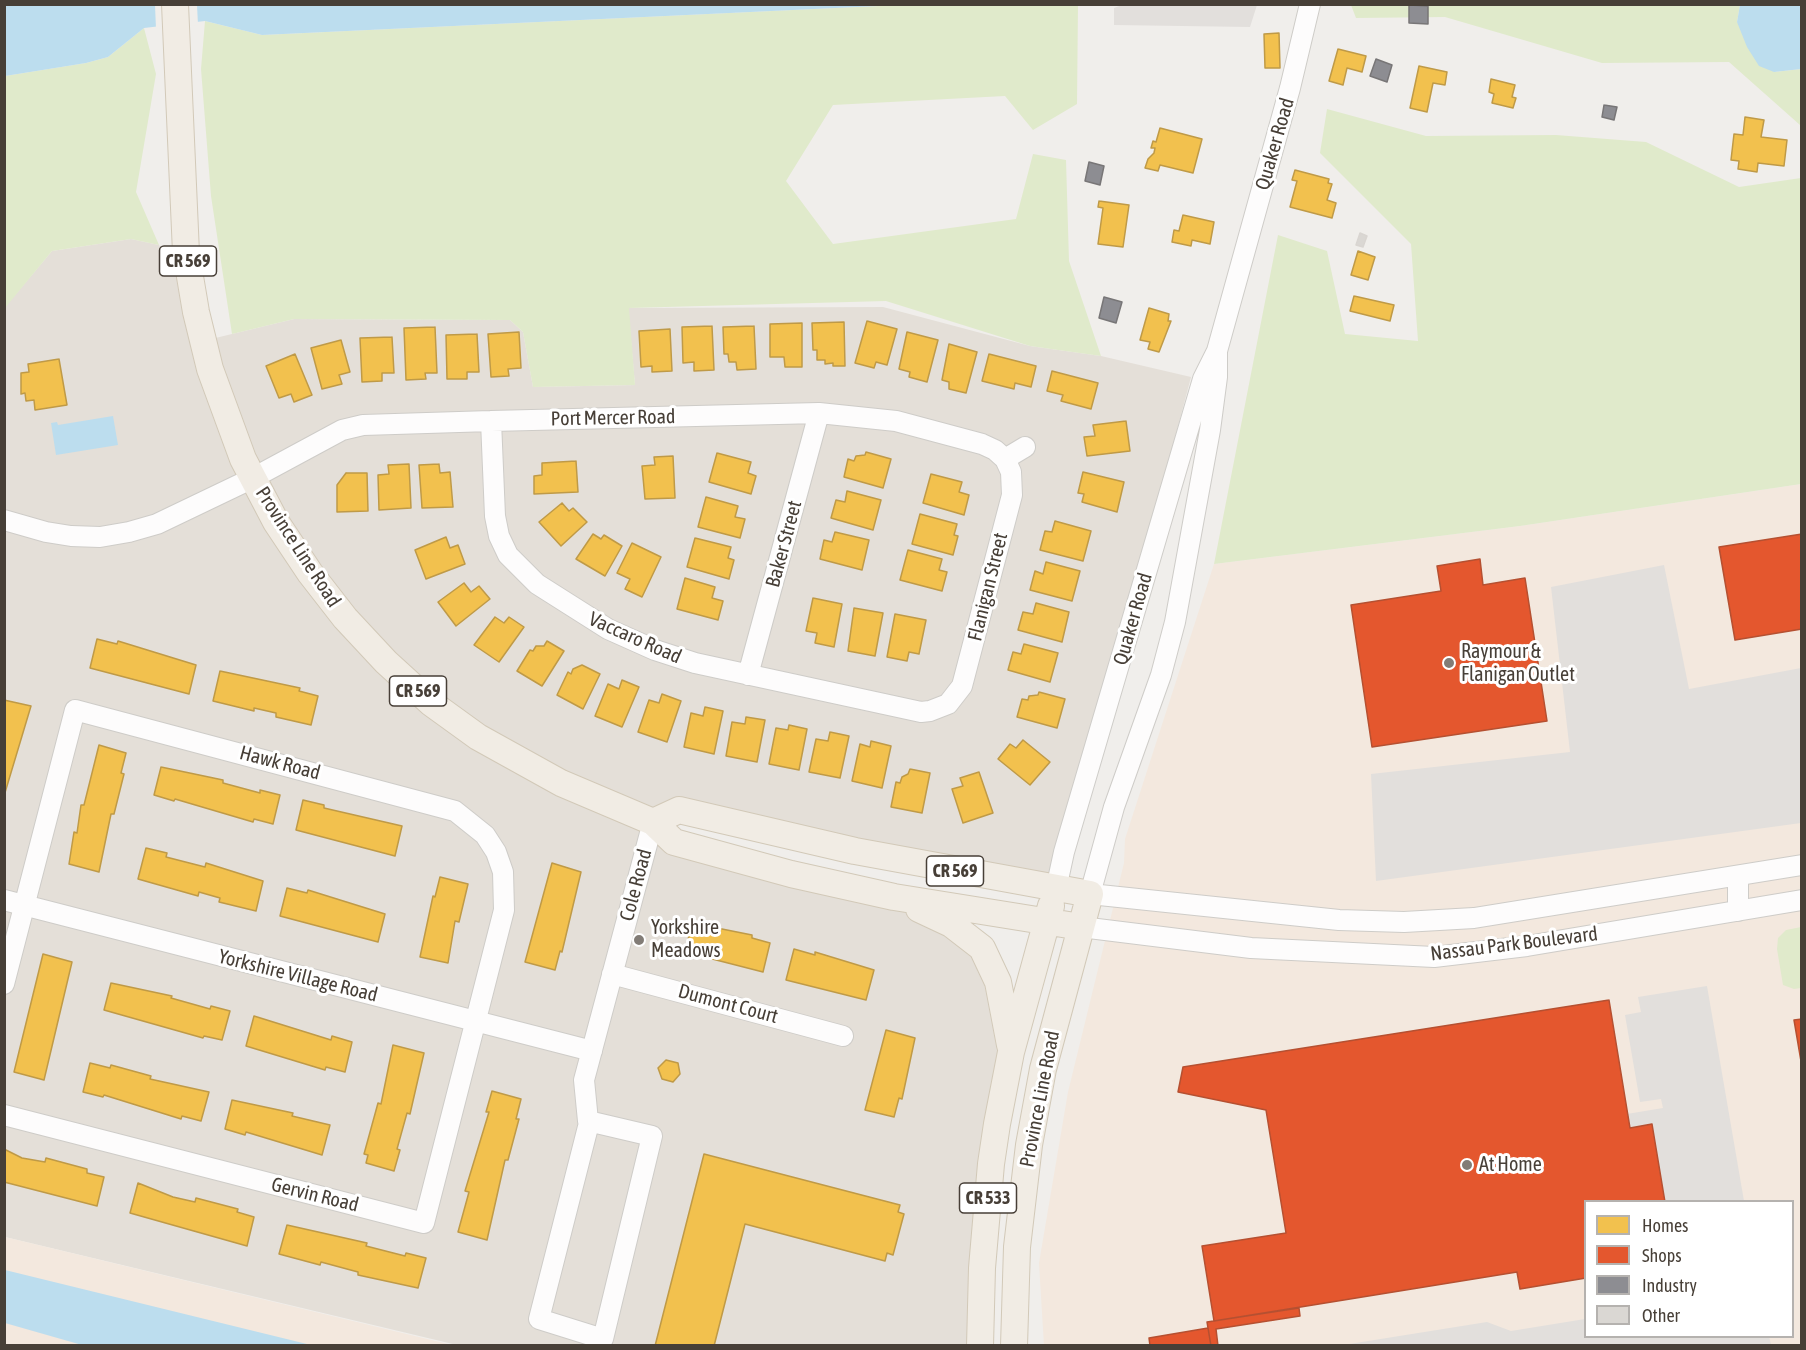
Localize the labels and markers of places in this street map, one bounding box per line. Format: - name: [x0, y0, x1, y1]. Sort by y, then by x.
- place label: Raymour & Flanigan Outlet: [1461, 640, 1575, 687]
- marker: Raymour & Flanigan Outlet: [1442, 656, 1456, 670]
- place label: Yorkshire Meadows: [651, 916, 720, 963]
- marker: Yorkshire Meadows: [632, 933, 646, 947]
- place label: At Home: [1479, 1153, 1542, 1177]
- marker: At Home: [1460, 1158, 1474, 1172]

